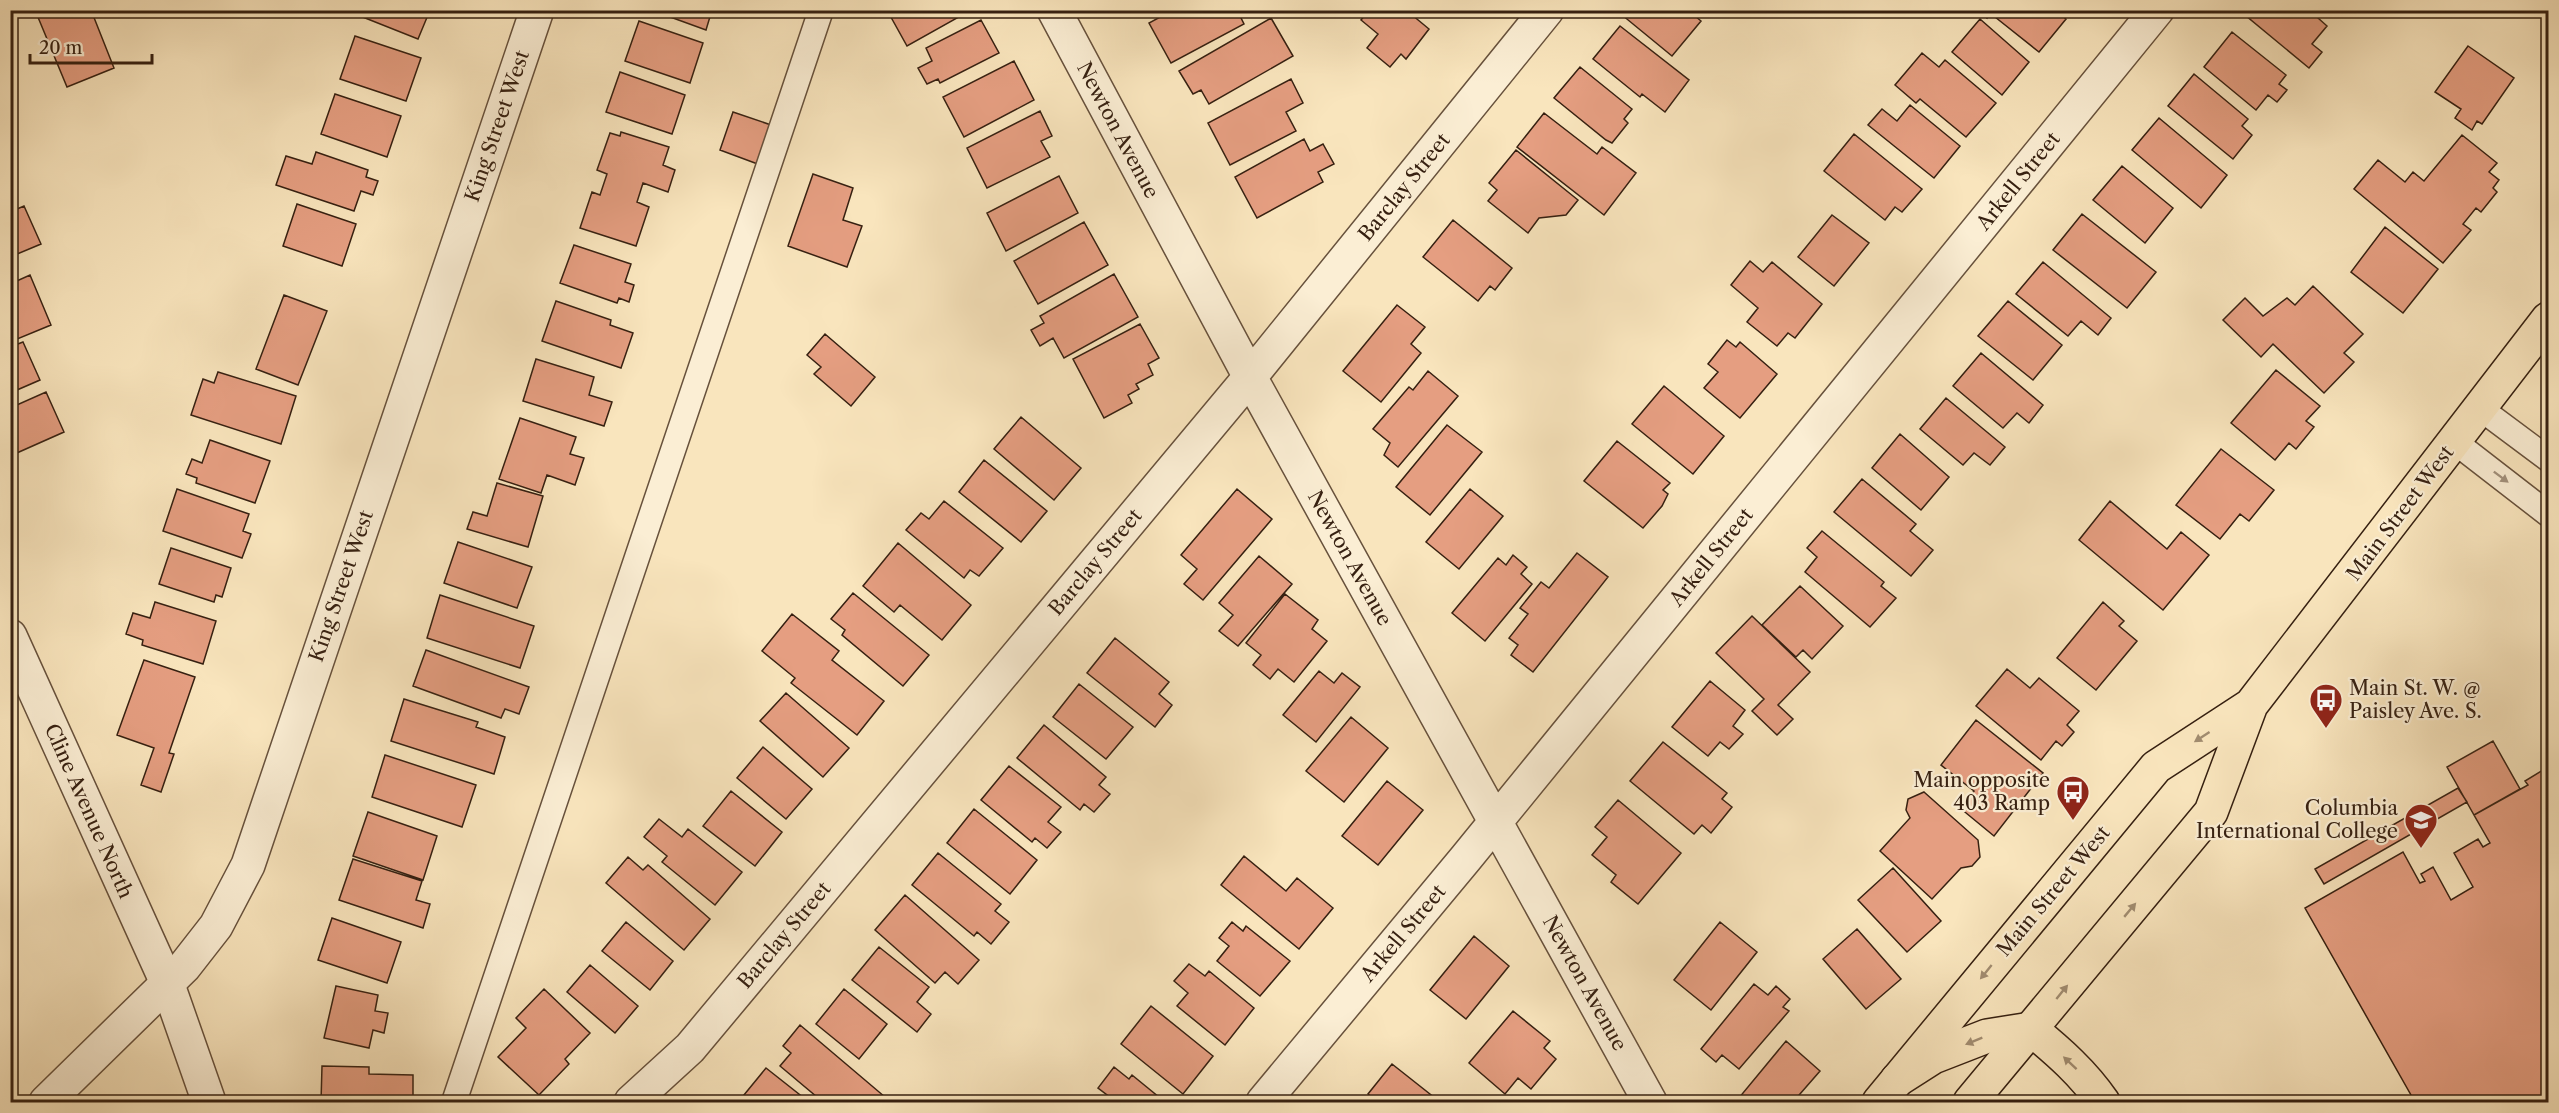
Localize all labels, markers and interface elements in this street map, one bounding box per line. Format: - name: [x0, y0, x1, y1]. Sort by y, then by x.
- scale bar: [30, 27, 152, 65]
- text: 20 m: [39, 37, 83, 59]
- street label: King Street West: [460, 47, 534, 205]
- street label: Newton Avenue: [1072, 58, 1164, 202]
- street label: Arkell Street: [1971, 127, 2065, 236]
- street label: Barclay Street: [1353, 128, 1455, 246]
- street label: Main Street West: [2341, 441, 2459, 585]
- one-way arrow: [2494, 471, 2509, 483]
- street label: Newton Avenue: [1303, 486, 1397, 630]
- street label: Arkell Street: [1664, 503, 1758, 612]
- street label: Barclay Street: [1043, 504, 1147, 620]
- street label: King Street West: [304, 507, 378, 665]
- place label: Main St. W. @ Paisley Ave. S.: [2349, 676, 2482, 723]
- bus stop icon: Main St. W. @ Paisley Ave. S.: [2308, 682, 2344, 729]
- street label: Cline Avenue North: [40, 720, 138, 902]
- one-way arrow: [2194, 731, 2210, 742]
- place label: Main opposite 403 Ramp: [1913, 768, 2050, 815]
- bus stop icon: Main opposite 403 Ramp: [2055, 774, 2091, 821]
- place label: Columbia International College: [2196, 796, 2398, 843]
- school or university icon: Columbia International College: [2403, 802, 2439, 849]
- street label: Main Street West: [1991, 821, 2115, 961]
- street label: Barclay Street: [732, 877, 836, 993]
- street label: Arkell Street: [1355, 880, 1450, 987]
- one-way arrow: [2123, 903, 2136, 918]
- street label: Newton Avenue: [1538, 911, 1632, 1055]
- one-way arrow: [1981, 964, 1993, 979]
- one-way arrow: [2055, 984, 2068, 1000]
- one-way arrow: [1965, 1037, 1983, 1046]
- one-way arrow: [2063, 1056, 2078, 1070]

